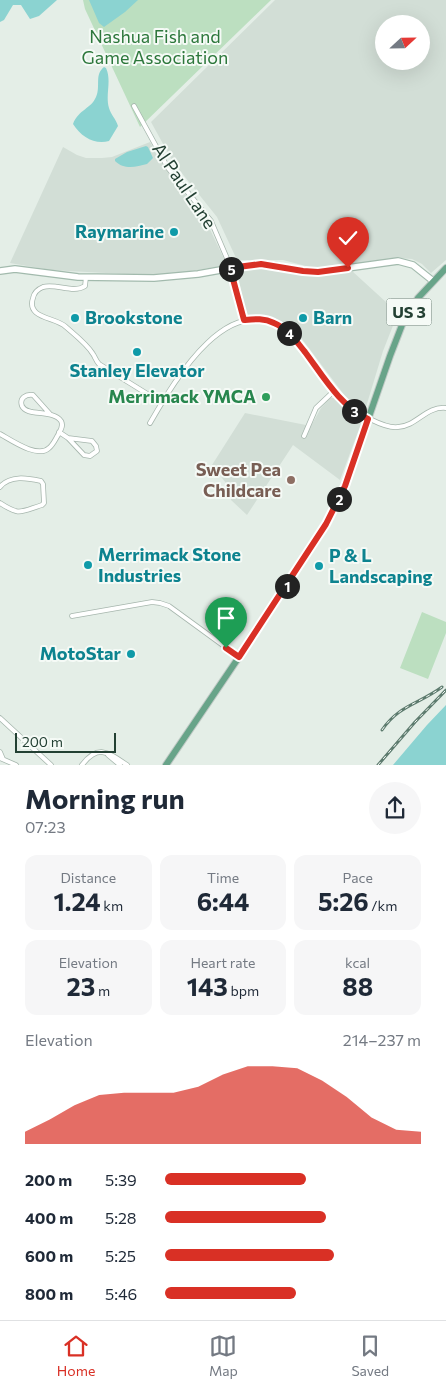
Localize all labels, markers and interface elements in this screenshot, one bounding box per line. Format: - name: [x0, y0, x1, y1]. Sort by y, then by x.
- north arrow: [375, 15, 430, 70]
- map controls: [375, 15, 430, 70]
- park label: Nashua Fish and Game Association: [82, 25, 228, 68]
- street label: Al Paul Lane: [148, 138, 222, 233]
- pin: [327, 217, 369, 268]
- place label: Raymarine: [75, 220, 164, 242]
- icon: check: [334, 224, 362, 252]
- marker: Raymarine: [168, 226, 180, 238]
- pin: 5: [218, 256, 244, 282]
- text: 5: [227, 261, 236, 278]
- road number: US 3: [386, 298, 432, 326]
- place label: Brookstone: [85, 306, 182, 328]
- place label: Barn: [313, 306, 352, 328]
- marker: Brookstone: [69, 312, 81, 324]
- marker: Barn: [297, 312, 309, 324]
- pin: 4: [276, 320, 302, 346]
- text: 4: [285, 325, 294, 342]
- marker: Stanley Elevator: [131, 346, 143, 358]
- place label: Stanley Elevator: [69, 359, 205, 381]
- place label: Merrimack YMCA: [108, 385, 256, 407]
- marker: Merrimack YMCA: [260, 391, 272, 403]
- pin: 3: [342, 398, 366, 424]
- text: 3: [350, 403, 359, 420]
- place label: Sweet Pea Childcare: [196, 458, 281, 501]
- marker: Sweet Pea Childcare: [285, 474, 297, 486]
- pin: 2: [326, 486, 352, 512]
- text: 2: [336, 491, 343, 508]
- place label: Merrimack Stone Industries: [98, 543, 241, 586]
- place label: P & L Landscaping: [329, 544, 433, 587]
- marker: Merrimack Stone Industries: [82, 559, 94, 571]
- marker: P & L Landscaping: [313, 560, 325, 572]
- pin: 1: [274, 574, 300, 598]
- text: 1: [284, 578, 291, 595]
- pin: [205, 597, 247, 648]
- icon: arrive: [212, 604, 240, 632]
- place label: MotoStar: [40, 642, 122, 664]
- marker: MotoStar: [125, 648, 137, 660]
- scale bar: [15, 730, 116, 753]
- text: 200 m: [22, 733, 63, 750]
- text: Morning run: [25, 781, 185, 815]
- button: share: [369, 782, 421, 834]
- text: 07:23: [25, 817, 66, 836]
- text: Distance: [61, 869, 116, 886]
- text: Time: [207, 869, 239, 886]
- text: Pace: [342, 869, 373, 886]
- text: 1.24: [54, 886, 101, 916]
- text: 6:44: [197, 886, 249, 916]
- text: 5:26: [318, 886, 369, 916]
- text: km: [101, 897, 123, 914]
- text: /km: [369, 897, 397, 914]
- text: Elevation: [59, 954, 118, 971]
- text: Heart rate: [190, 954, 256, 971]
- text: kcal: [345, 954, 370, 971]
- text: 23: [66, 971, 95, 1001]
- text: 143: [187, 971, 228, 1001]
- text: 88: [342, 971, 373, 1001]
- text: m: [95, 982, 110, 999]
- text: bpm: [228, 982, 259, 999]
- text: Elevation: [25, 1030, 93, 1049]
- text: 214–237 m: [343, 1030, 421, 1049]
- text: 200 m: [25, 1170, 72, 1189]
- text: 5:39: [105, 1170, 137, 1189]
- text: 400 m: [25, 1208, 73, 1227]
- text: 5:28: [105, 1208, 137, 1227]
- text: 600 m: [25, 1246, 73, 1265]
- text: 5:25: [105, 1246, 136, 1265]
- text: 800 m: [25, 1284, 73, 1303]
- text: 5:46: [105, 1284, 137, 1303]
- tab: Home: [57, 1332, 95, 1379]
- tab: Map: [209, 1332, 238, 1379]
- tab: Saved: [351, 1332, 389, 1379]

